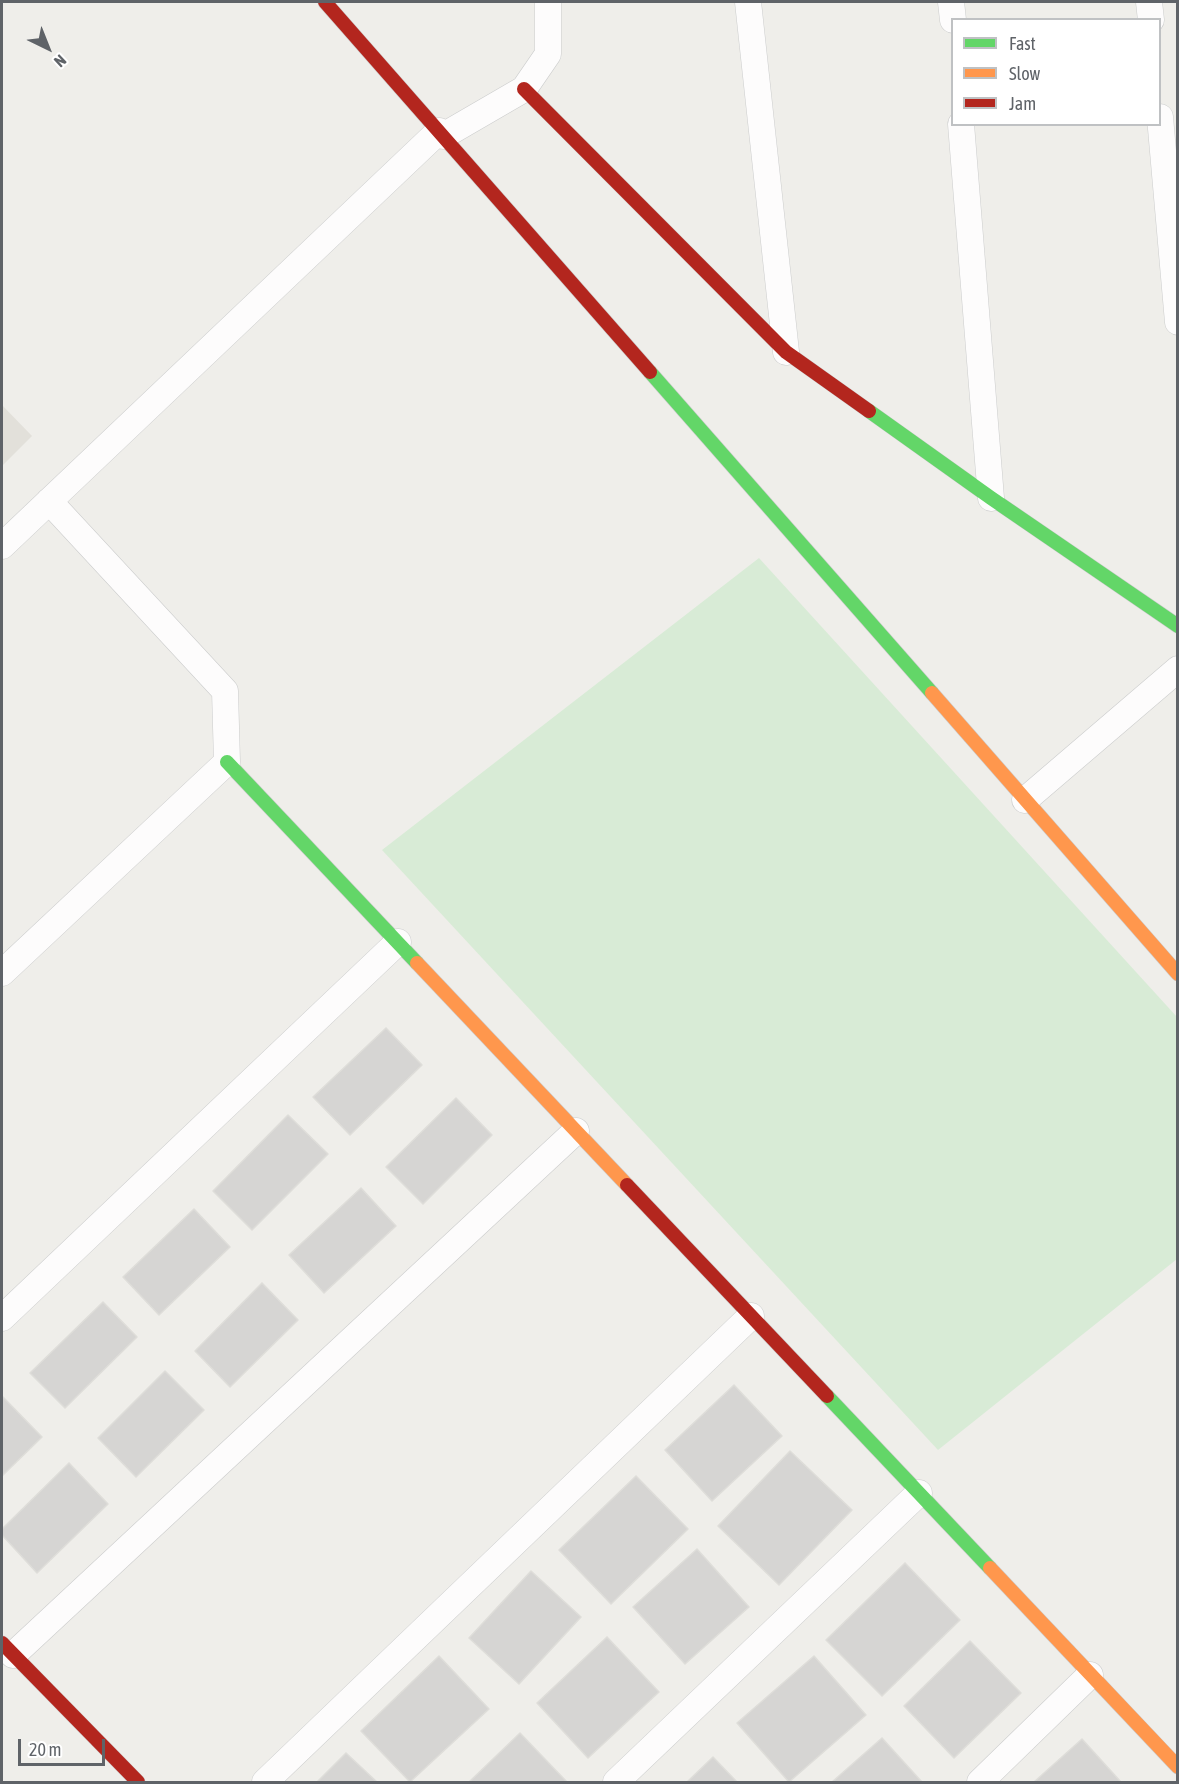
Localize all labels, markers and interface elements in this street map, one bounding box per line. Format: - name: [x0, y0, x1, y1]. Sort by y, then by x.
- north arrow: [18, 18, 78, 78]
- legend: [951, 18, 1161, 126]
- text: Fast: [1009, 33, 1036, 54]
- text: N: [51, 51, 70, 71]
- text: Slow: [1009, 63, 1040, 84]
- text: Jam: [1009, 93, 1036, 114]
- scale bar: [21, 1727, 108, 1765]
- text: 20 m: [29, 1739, 61, 1760]

